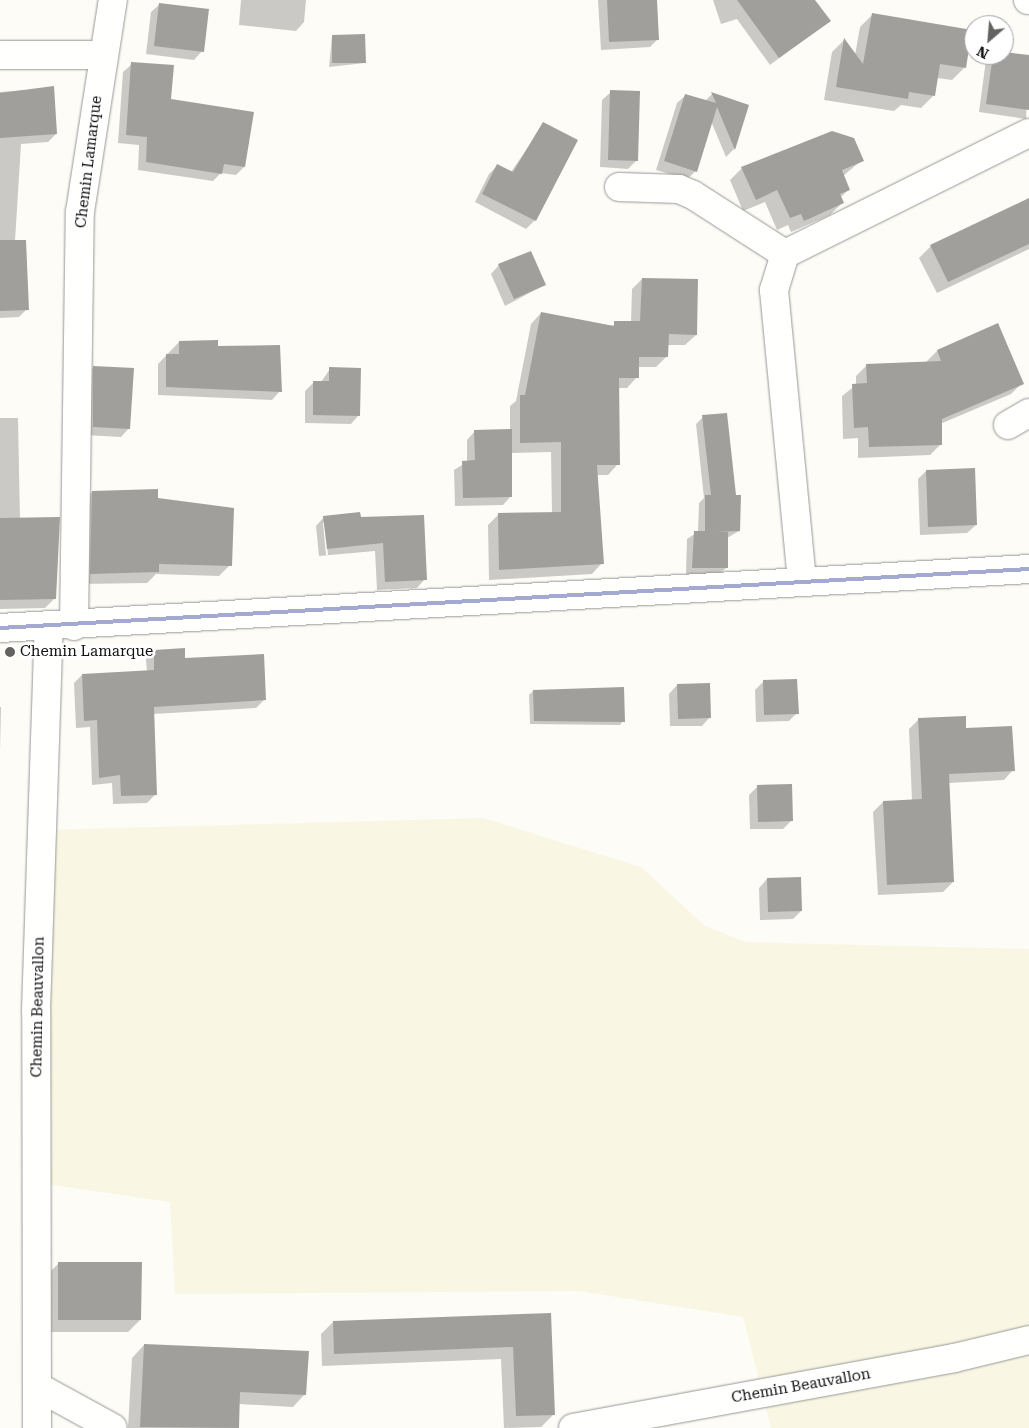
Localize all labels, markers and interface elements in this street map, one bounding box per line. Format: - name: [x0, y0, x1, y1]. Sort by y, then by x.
- north arrow: [964, 15, 1014, 65]
- text: N: [974, 43, 991, 62]
- street label: Chemin Lamarque: [72, 95, 106, 229]
- place label: Chemin Lamarque: [20, 643, 153, 661]
- marker: Chemin Lamarque: [4, 646, 16, 658]
- street label: Chemin Beauvallon: [28, 936, 48, 1078]
- street label: Chemin Beauvallon: [730, 1365, 872, 1407]

